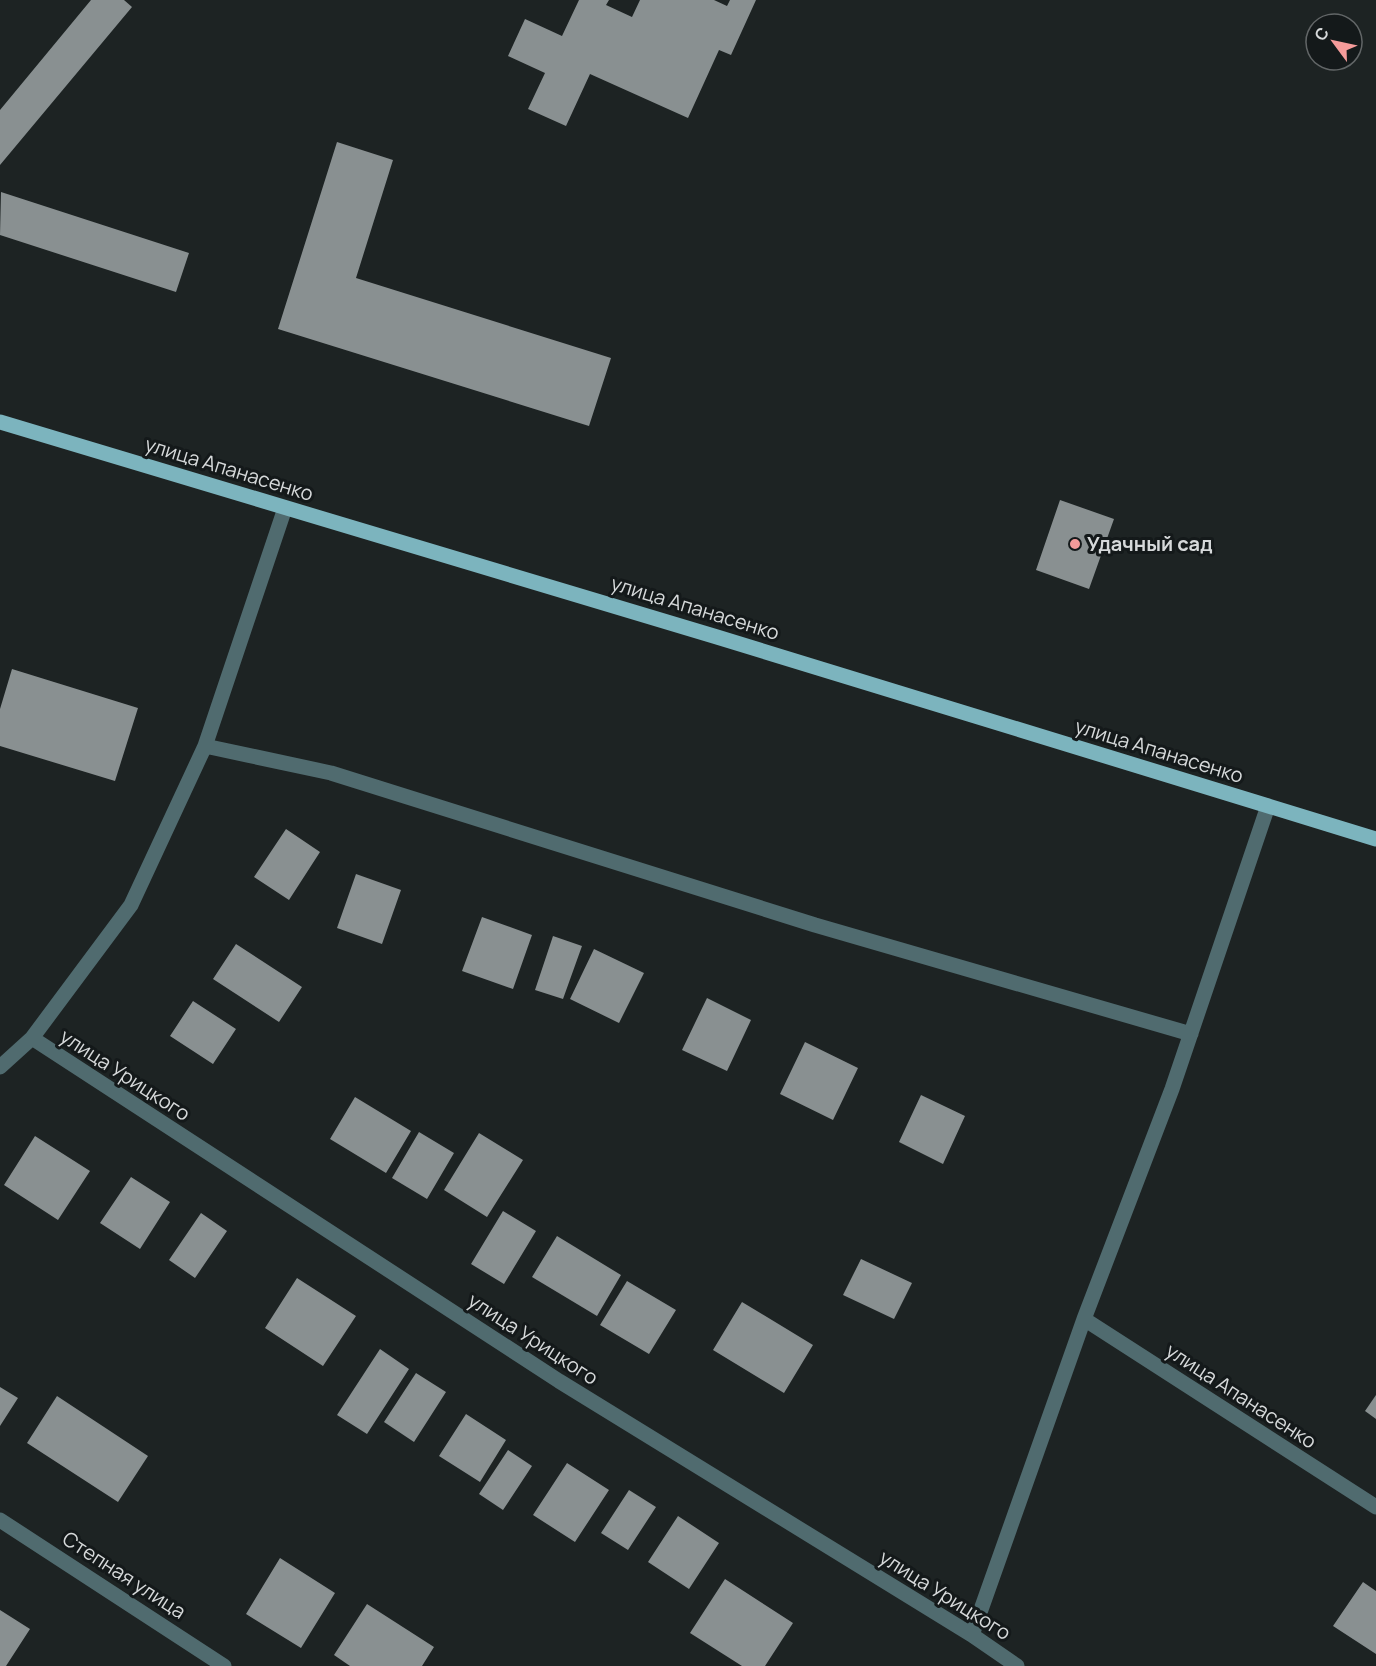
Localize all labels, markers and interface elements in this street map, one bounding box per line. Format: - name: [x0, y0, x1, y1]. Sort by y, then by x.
- north arrow: [1304, 12, 1364, 72]
- text: С: [1309, 23, 1334, 45]
- street label: улица Апанасенко: [142, 430, 317, 507]
- place label: Удачный сад: [1087, 530, 1213, 557]
- marker: Удачный сад: [1068, 537, 1082, 551]
- street label: улица Апанасенко: [608, 569, 783, 646]
- street label: улица Апанасенко: [1072, 712, 1247, 789]
- street label: улица Урицкого: [55, 1022, 196, 1127]
- street label: улица Урицкого: [463, 1286, 604, 1391]
- street label: улица Апанасенко: [1161, 1337, 1322, 1455]
- street label: Степная улица: [57, 1525, 191, 1625]
- street label: улица Урицкого: [874, 1543, 1016, 1646]

